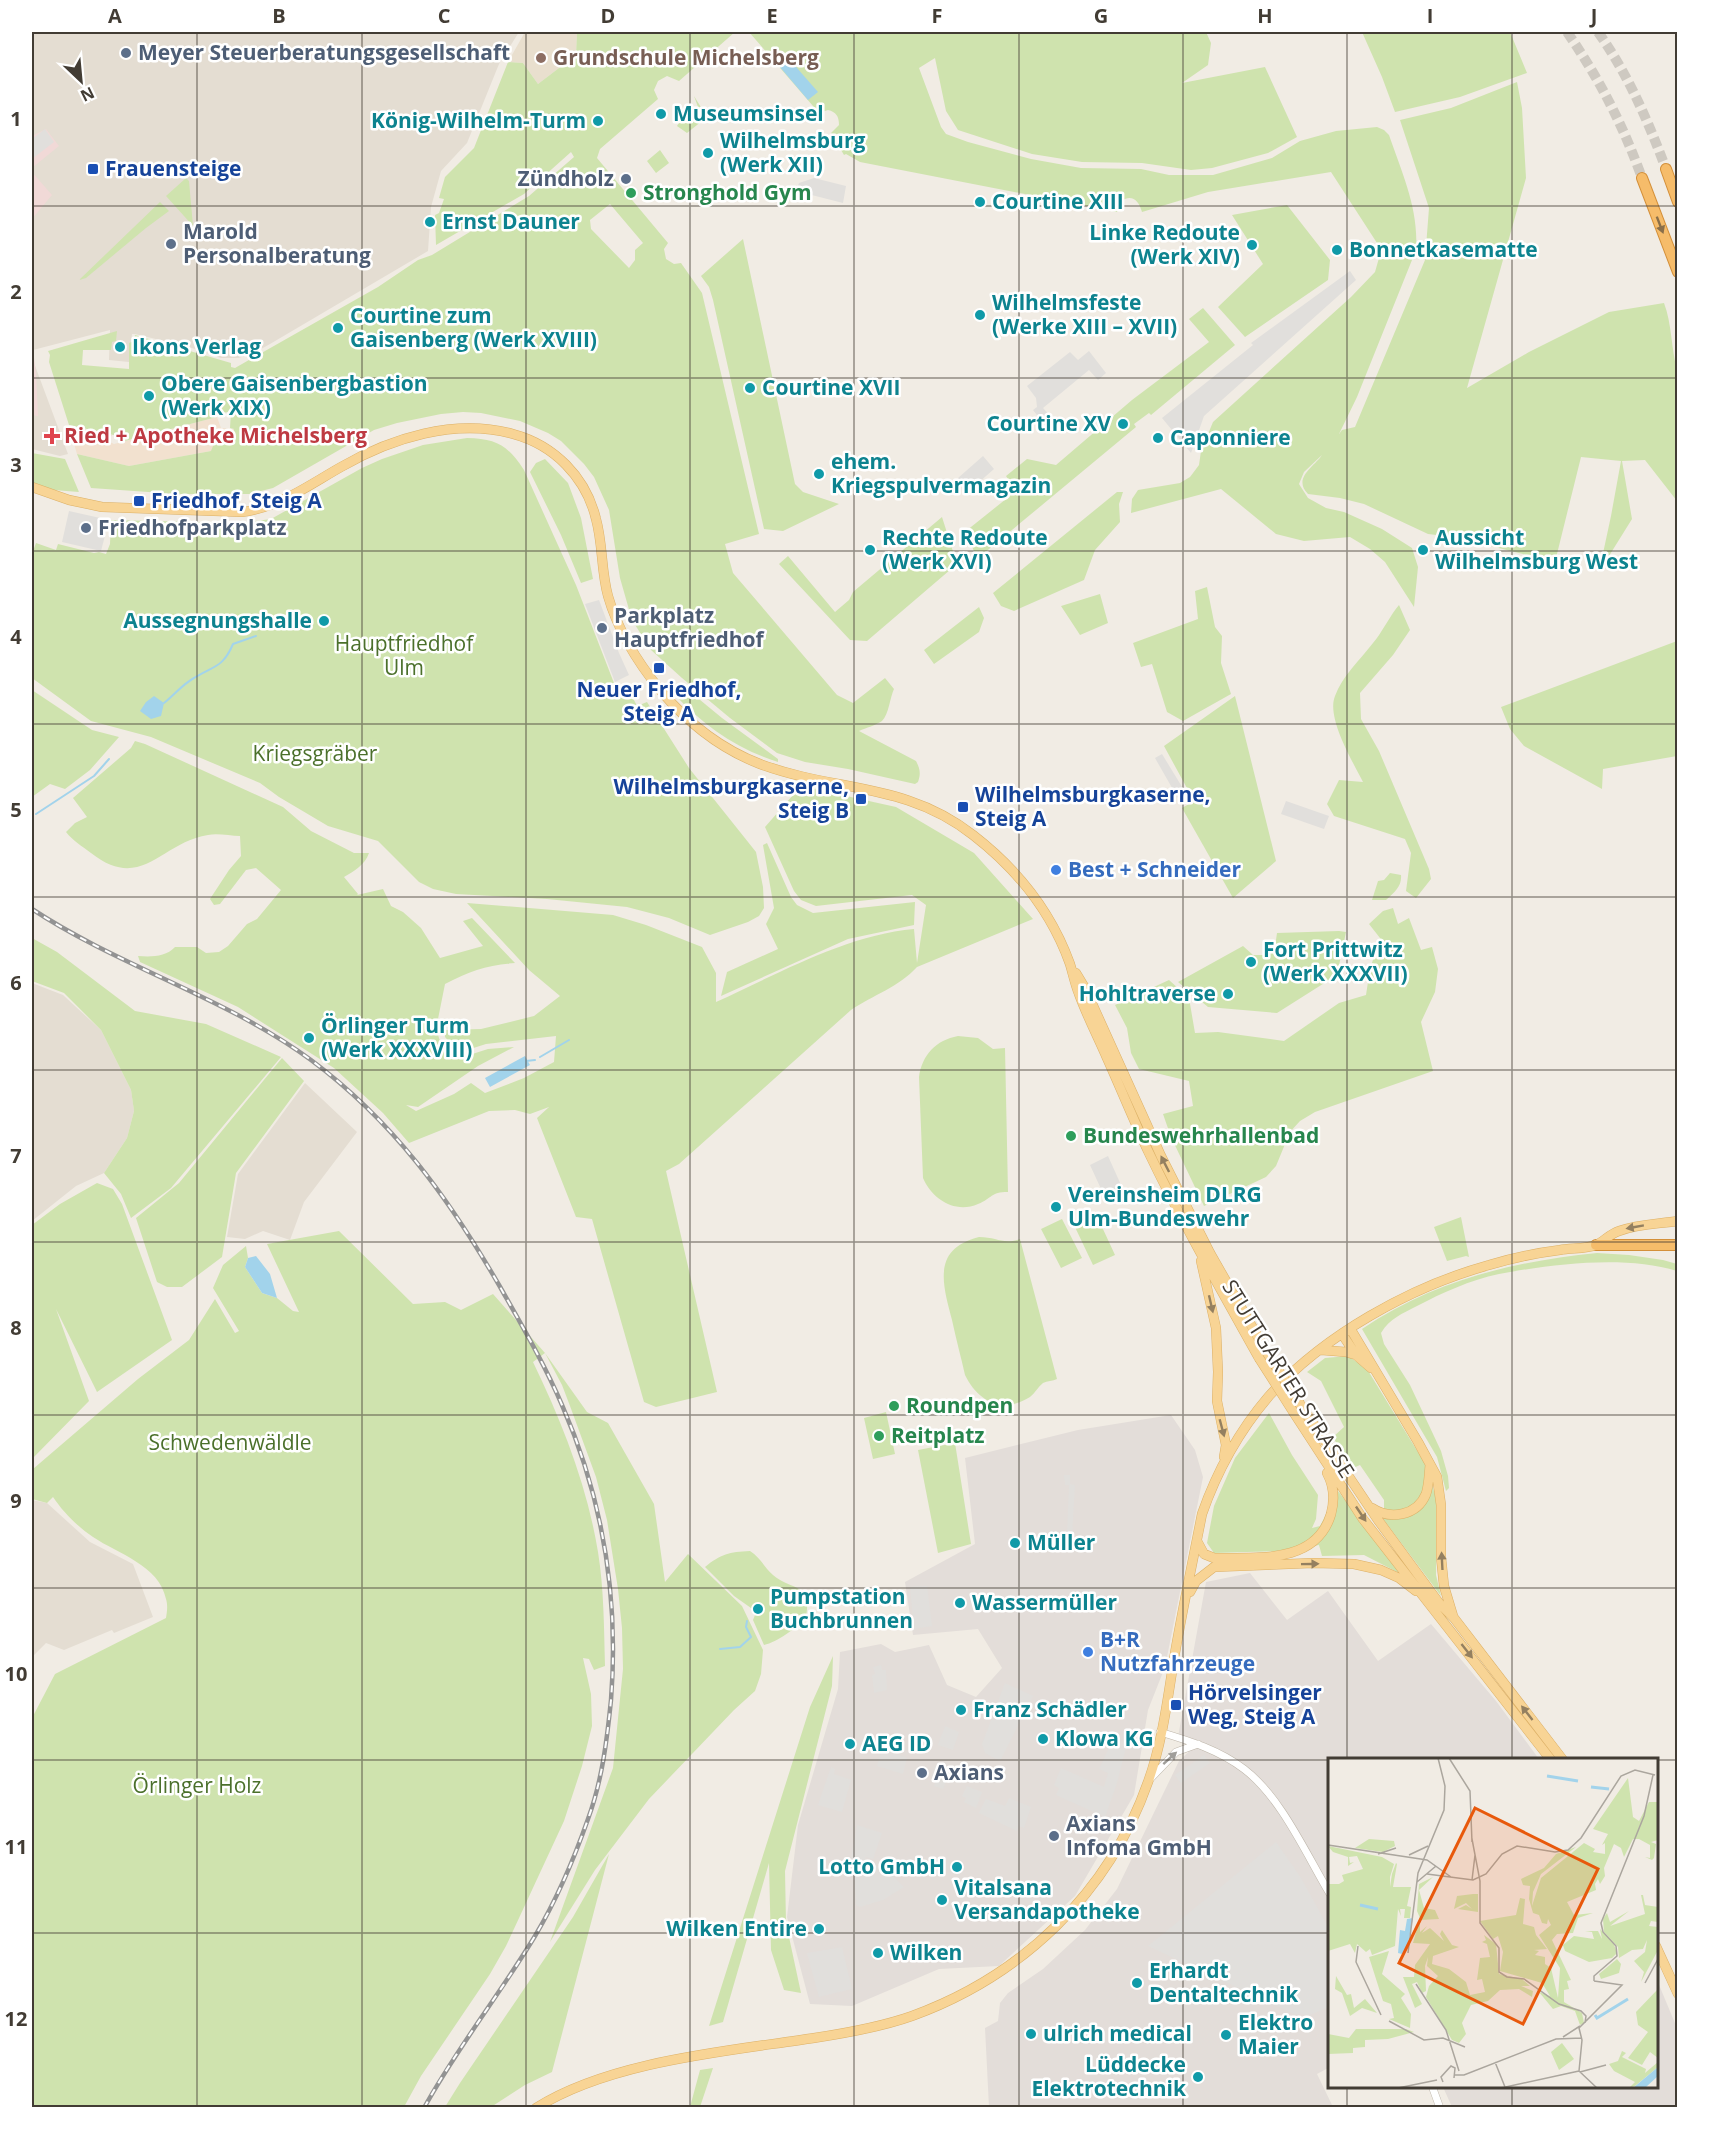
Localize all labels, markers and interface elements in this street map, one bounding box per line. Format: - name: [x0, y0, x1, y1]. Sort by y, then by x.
- text: A: [108, 2, 122, 29]
- text: B: [272, 2, 286, 29]
- text: C: [438, 2, 451, 29]
- text: D: [601, 2, 615, 29]
- text: E: [766, 2, 778, 29]
- text: F: [932, 2, 942, 29]
- text: G: [1094, 2, 1108, 29]
- text: H: [1257, 2, 1273, 29]
- text: I: [1427, 2, 1433, 29]
- text: J: [1589, 2, 1597, 29]
- place label: Meyer Steuerberatungsgesellschaft: [138, 38, 510, 66]
- place label: Grundschule Michelsberg: [553, 43, 819, 71]
- marker: Meyer Steuerberatungsgesellschaft: [119, 46, 133, 60]
- north arrow: [51, 51, 111, 111]
- marker: Grundschule Michelsberg: [534, 51, 548, 65]
- text: N: [77, 82, 98, 107]
- place label: Museumsinsel: [673, 99, 824, 127]
- text: 1: [10, 105, 22, 132]
- place label: König-Wilhelm-Turm: [371, 106, 586, 134]
- marker: Museumsinsel: [654, 107, 668, 121]
- marker: König-Wilhelm-Turm: [591, 114, 605, 128]
- place label: Wilhelmsburg (Werk XII): [720, 126, 865, 178]
- marker: Wilhelmsburg (Werk XII): [701, 146, 715, 160]
- place label: Frauensteige: [105, 154, 241, 182]
- marker: Frauensteige: [86, 162, 100, 176]
- place label: Zündholz: [517, 164, 614, 192]
- marker: Zündholz: [619, 172, 633, 186]
- place label: Stronghold Gym: [643, 178, 812, 206]
- marker: Stronghold Gym: [624, 186, 638, 200]
- place label: Courtine XIII: [992, 187, 1124, 215]
- marker: Courtine XIII: [973, 195, 987, 209]
- place label: Ernst Dauner: [442, 207, 580, 235]
- marker: Ernst Dauner: [423, 215, 437, 229]
- one-way arrow: [1655, 216, 1665, 234]
- place label: Marold Personalberatung: [183, 217, 371, 269]
- place label: Linke Redoute (Werk XIV): [1089, 218, 1240, 270]
- place label: Bonnetkasematte: [1349, 235, 1538, 263]
- marker: Marold Personalberatung: [164, 237, 178, 251]
- marker: Linke Redoute (Werk XIV): [1245, 238, 1259, 252]
- marker: Bonnetkasematte: [1330, 243, 1344, 257]
- text: 2: [10, 278, 22, 305]
- place label: Wilhelmsfeste (Werke XIII – XVII): [992, 288, 1177, 340]
- place label: Courtine zum Gaisenberg (Werk XVIII): [350, 301, 597, 353]
- marker: Wilhelmsfeste (Werke XIII – XVII): [973, 308, 987, 322]
- marker: Courtine zum Gaisenberg (Werk XVIII): [331, 321, 345, 335]
- place label: Ikons Verlag: [132, 332, 261, 360]
- marker: Ikons Verlag: [113, 340, 127, 354]
- place label: Obere Gaisenbergbastion (Werk XIX): [161, 369, 428, 421]
- place label: Courtine XVII: [762, 373, 900, 401]
- marker: Courtine XVII: [743, 381, 757, 395]
- marker: Obere Gaisenbergbastion (Werk XIX): [142, 389, 156, 403]
- place label: Courtine XV: [986, 409, 1111, 437]
- marker: Courtine XV: [1116, 417, 1130, 431]
- place label: Ried + Apotheke Michelsberg: [64, 421, 367, 449]
- place label: Caponniere: [1170, 423, 1291, 451]
- marker: Ried + Apotheke Michelsberg: [45, 429, 59, 443]
- marker: Caponniere: [1151, 431, 1165, 445]
- place label: ehem. Kriegspulvermagazin: [831, 447, 1051, 499]
- text: 3: [10, 451, 22, 478]
- marker: ehem. Kriegspulvermagazin: [812, 467, 826, 481]
- place label: Friedhof, Steig A: [151, 486, 322, 514]
- marker: Friedhof, Steig A: [132, 494, 146, 508]
- place label: Friedhofparkplatz: [98, 513, 286, 541]
- marker: Friedhofparkplatz: [79, 521, 93, 535]
- place label: Rechte Redoute (Werk XVI): [882, 523, 1048, 575]
- place label: Aussicht Wilhelmsburg West: [1435, 523, 1638, 575]
- marker: Rechte Redoute (Werk XVI): [863, 543, 877, 557]
- marker: Aussicht Wilhelmsburg West: [1416, 543, 1430, 557]
- place label: Parkplatz Hauptfriedhof: [614, 601, 766, 653]
- place label: Aussegnungshalle: [123, 606, 312, 634]
- marker: Aussegnungshalle: [317, 614, 331, 628]
- marker: Parkplatz Hauptfriedhof: [595, 621, 609, 635]
- text: 4: [10, 623, 22, 650]
- park label: Hauptfriedhof Ulm: [335, 629, 475, 681]
- marker: Neuer Friedhof, Steig A: [652, 661, 666, 675]
- place label: Neuer Friedhof, Steig A: [577, 675, 741, 727]
- park label: Kriegsgräber: [253, 739, 378, 767]
- place label: Wilhelmsburgkaserne, Steig B: [613, 772, 849, 824]
- place label: Wilhelmsburgkaserne, Steig A: [975, 780, 1211, 832]
- marker: Wilhelmsburgkaserne, Steig B: [854, 792, 868, 806]
- text: 5: [10, 796, 22, 823]
- marker: Wilhelmsburgkaserne, Steig A: [956, 800, 970, 814]
- place label: Best + Schneider: [1068, 855, 1241, 883]
- marker: Best + Schneider: [1049, 863, 1063, 877]
- place label: Fort Prittwitz (Werk XXXVII): [1263, 935, 1408, 987]
- marker: Fort Prittwitz (Werk XXXVII): [1244, 955, 1258, 969]
- text: 6: [10, 969, 22, 996]
- place label: Hohltraverse: [1079, 979, 1216, 1007]
- marker: Hohltraverse: [1221, 987, 1235, 1001]
- place label: Örlinger Turm (Werk XXXVIII): [321, 1011, 472, 1063]
- marker: Örlinger Turm (Werk XXXVIII): [302, 1031, 316, 1045]
- place label: Bundeswehrhallenbad: [1083, 1121, 1319, 1149]
- marker: Bundeswehrhallenbad: [1064, 1129, 1078, 1143]
- text: 7: [10, 1142, 22, 1169]
- one-way arrow: [1160, 1155, 1170, 1172]
- place label: Vereinsheim DLRG Ulm-Bundeswehr: [1068, 1180, 1262, 1232]
- marker: Vereinsheim DLRG Ulm-Bundeswehr: [1049, 1200, 1063, 1214]
- one-way arrow: [1625, 1223, 1644, 1232]
- street label: STUTTGARTER STRASSE: [1216, 1274, 1361, 1483]
- one-way arrow: [1207, 1294, 1217, 1313]
- text: 8: [10, 1314, 22, 1341]
- place label: Roundpen: [906, 1391, 1013, 1419]
- marker: Roundpen: [887, 1399, 901, 1413]
- one-way arrow: [1218, 1419, 1227, 1437]
- place label: Reitplatz: [891, 1421, 985, 1449]
- park label: Schwedenwäldle: [148, 1428, 312, 1456]
- marker: Reitplatz: [872, 1429, 886, 1443]
- text: 9: [10, 1487, 22, 1514]
- one-way arrow: [1355, 1506, 1367, 1522]
- place label: Müller: [1027, 1528, 1096, 1556]
- marker: Müller: [1008, 1536, 1022, 1550]
- one-way arrow: [1438, 1552, 1447, 1571]
- one-way arrow: [1300, 1559, 1319, 1568]
- place label: Pumpstation Buchbrunnen: [770, 1582, 913, 1634]
- place label: Wassermüller: [972, 1588, 1117, 1616]
- marker: Wassermüller: [953, 1596, 967, 1610]
- marker: Pumpstation Buchbrunnen: [751, 1602, 765, 1616]
- place label: B+R Nutzfahrzeuge: [1100, 1625, 1255, 1677]
- one-way arrow: [1461, 1643, 1473, 1658]
- marker: B+R Nutzfahrzeuge: [1081, 1645, 1095, 1659]
- text: 10: [5, 1660, 27, 1687]
- place label: Hörvelsinger Weg, Steig A: [1188, 1678, 1322, 1730]
- place label: Franz Schädler: [973, 1695, 1127, 1723]
- marker: Hörvelsinger Weg, Steig A: [1169, 1698, 1183, 1712]
- marker: Franz Schädler: [954, 1703, 968, 1717]
- one-way arrow: [1521, 1705, 1533, 1721]
- place label: Klowa KG: [1055, 1724, 1154, 1752]
- place label: AEG ID: [862, 1729, 931, 1757]
- marker: Klowa KG: [1036, 1732, 1050, 1746]
- marker: AEG ID: [843, 1737, 857, 1751]
- one-way arrow: [1163, 1751, 1178, 1765]
- place label: Axians: [934, 1758, 1004, 1786]
- inset map: [1328, 1758, 1658, 2088]
- marker: Axians: [915, 1766, 929, 1780]
- park label: Örlinger Holz: [133, 1771, 262, 1799]
- place label: Axians Infoma GmbH: [1066, 1809, 1212, 1861]
- marker: Axians Infoma GmbH: [1047, 1829, 1061, 1843]
- text: 11: [5, 1833, 27, 1860]
- place label: Lotto GmbH: [818, 1852, 945, 1880]
- marker: Lotto GmbH: [950, 1860, 964, 1874]
- place label: Vitalsana Versandapotheke: [954, 1873, 1140, 1925]
- marker: Vitalsana Versandapotheke: [935, 1893, 949, 1907]
- place label: Wilken Entire: [666, 1914, 807, 1942]
- marker: Wilken Entire: [812, 1922, 826, 1936]
- place label: Wilken: [890, 1938, 962, 1966]
- marker: Wilken: [871, 1946, 885, 1960]
- place label: Erhardt Dentaltechnik: [1149, 1956, 1299, 2008]
- marker: Erhardt Dentaltechnik: [1130, 1976, 1144, 1990]
- text: 12: [5, 2005, 27, 2032]
- place label: Elektro Maier: [1238, 2008, 1313, 2060]
- place label: ulrich medical: [1043, 2019, 1192, 2047]
- marker: ulrich medical: [1024, 2027, 1038, 2041]
- marker: Elektro Maier: [1219, 2028, 1233, 2042]
- place label: Lüddecke Elektrotechnik: [1031, 2050, 1187, 2102]
- marker: Lüddecke Elektrotechnik: [1191, 2070, 1205, 2084]

